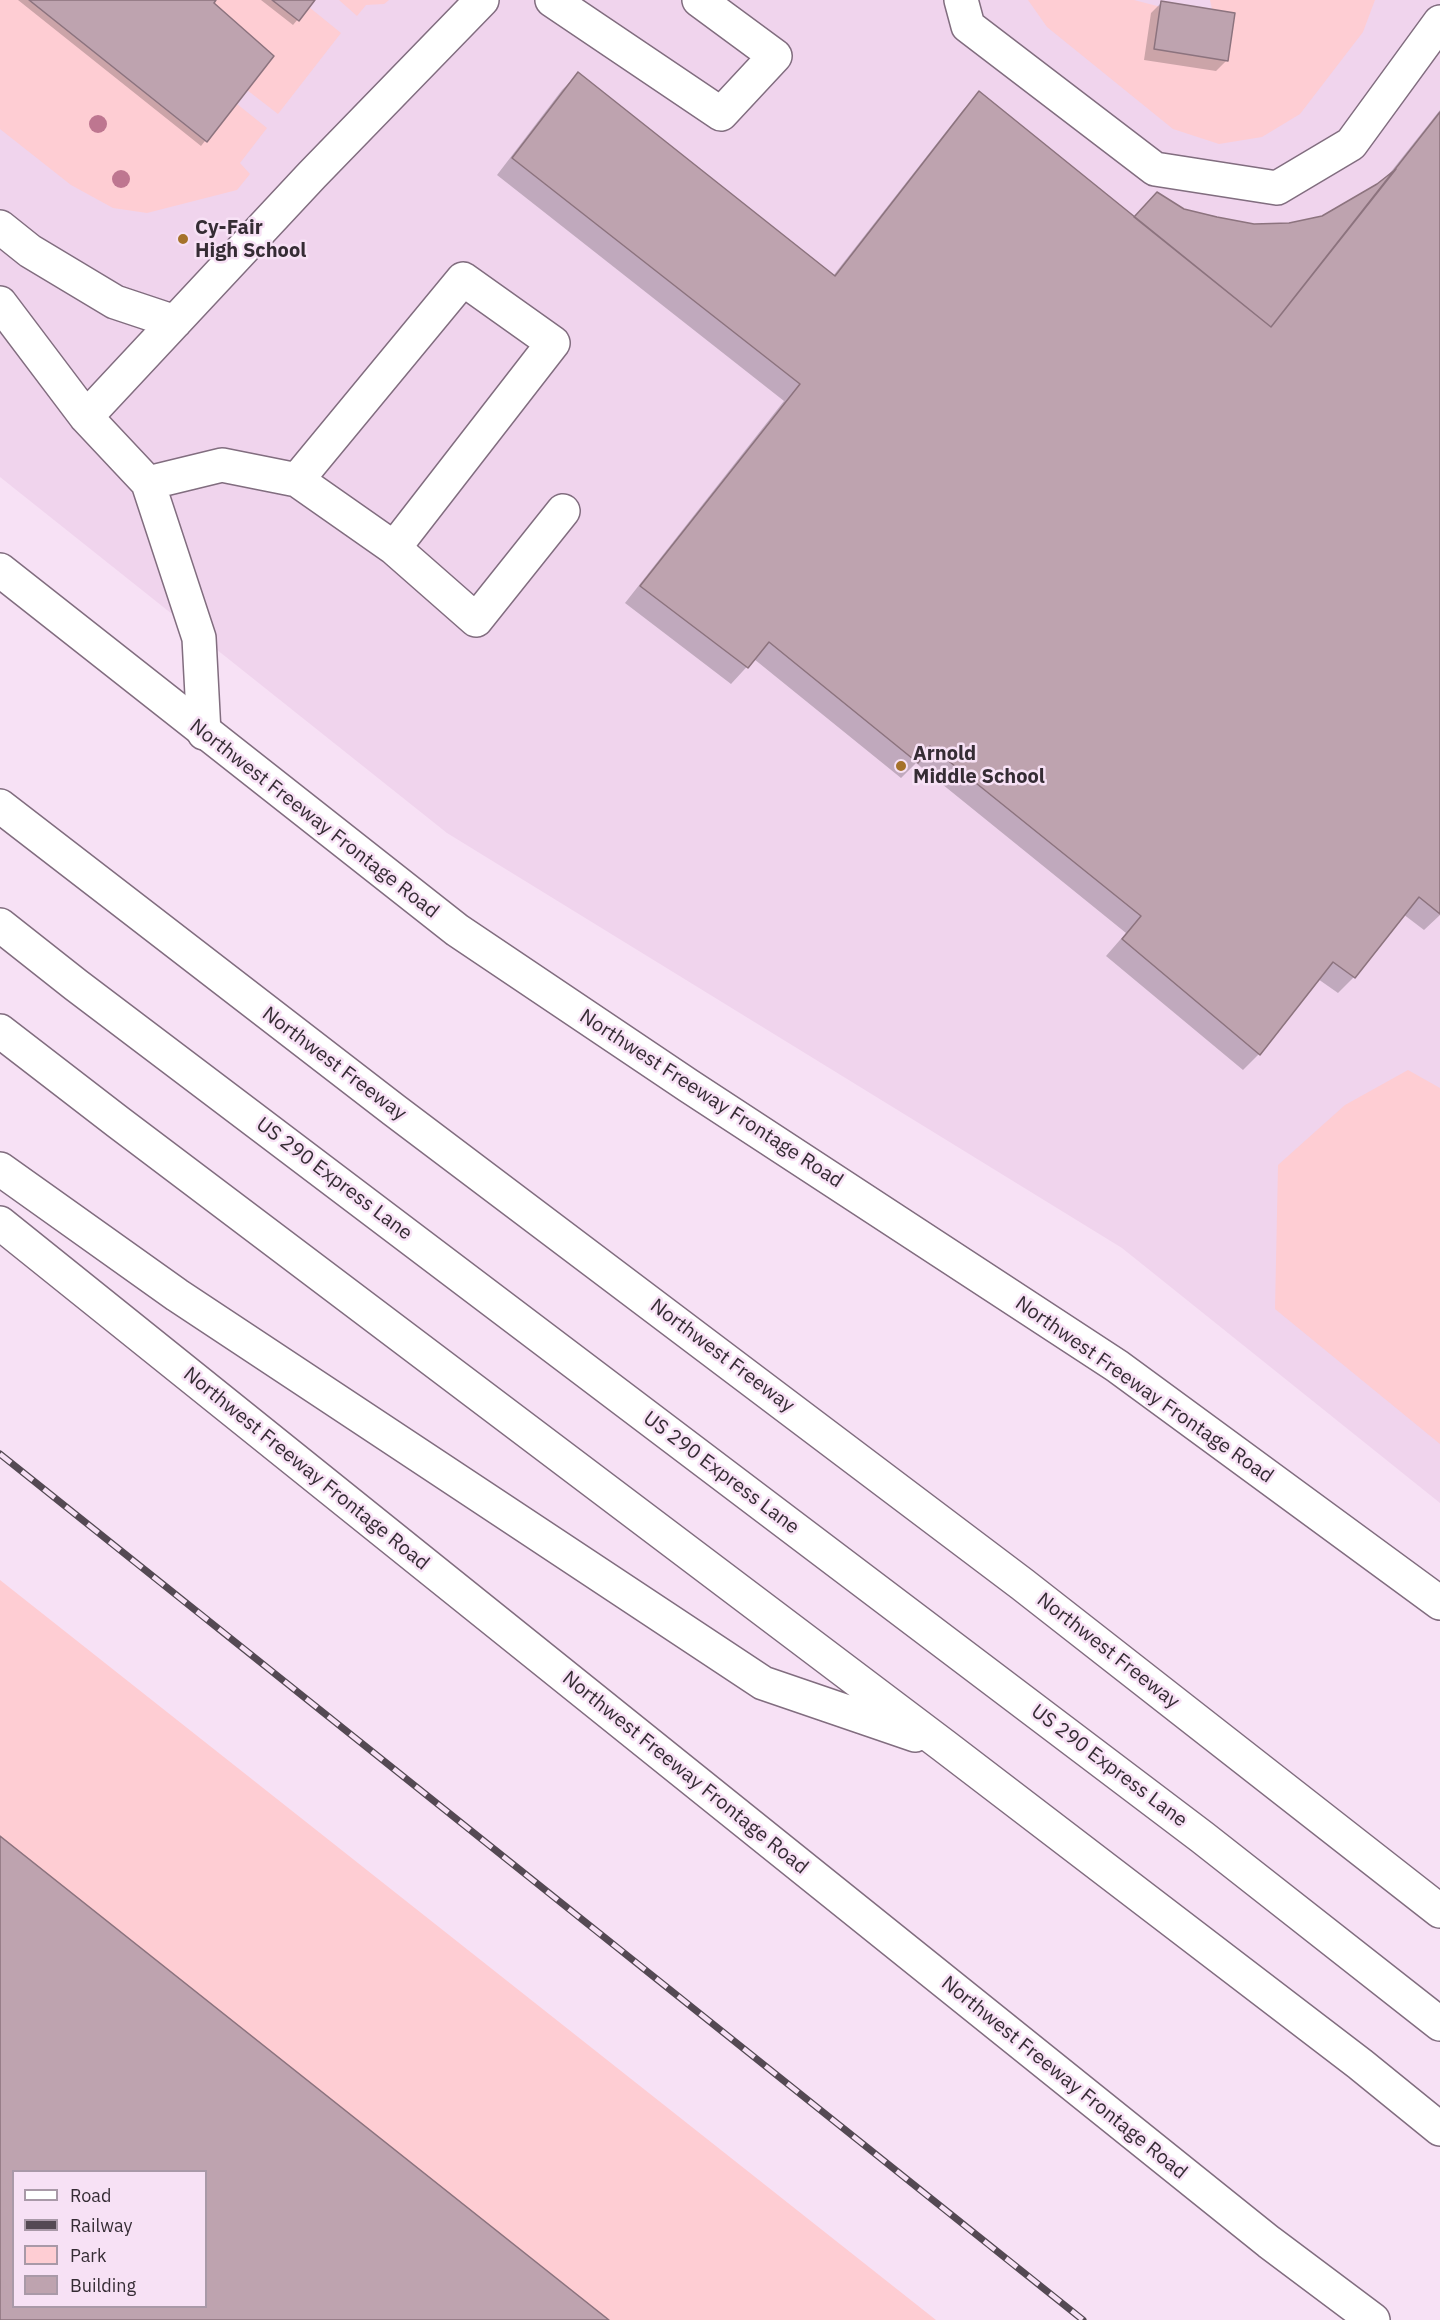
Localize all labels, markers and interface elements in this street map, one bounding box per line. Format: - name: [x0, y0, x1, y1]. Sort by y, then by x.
- place label: Cy-Fair High School: [195, 216, 306, 263]
- marker: Cy-Fair High School: [176, 232, 190, 246]
- street label: Northwest Freeway Frontage Road: [185, 714, 443, 924]
- place label: Arnold Middle School: [913, 742, 1045, 789]
- marker: Arnold Middle School: [894, 759, 908, 773]
- street label: Northwest Freeway: [257, 1002, 411, 1126]
- street label: Northwest Freeway Frontage Road: [575, 1005, 847, 1193]
- street label: US 290 Express Lane: [251, 1112, 417, 1246]
- street label: Northwest Freeway Frontage Road: [1010, 1291, 1278, 1489]
- street label: Northwest Freeway: [645, 1294, 799, 1418]
- street label: Northwest Freeway Frontage Road: [178, 1362, 434, 1576]
- street label: US 290 Express Lane: [638, 1406, 804, 1540]
- street label: Northwest Freeway: [1032, 1588, 1184, 1714]
- street label: Northwest Freeway Frontage Road: [557, 1666, 813, 1880]
- street label: US 290 Express Lane: [1026, 1699, 1192, 1833]
- street label: Northwest Freeway Frontage Road: [936, 1971, 1192, 2185]
- legend: [12, 2170, 207, 2308]
- text: Road: [70, 2184, 111, 2207]
- text: Railway: [70, 2214, 132, 2237]
- text: Park: [70, 2244, 106, 2267]
- text: Building: [70, 2274, 136, 2297]

